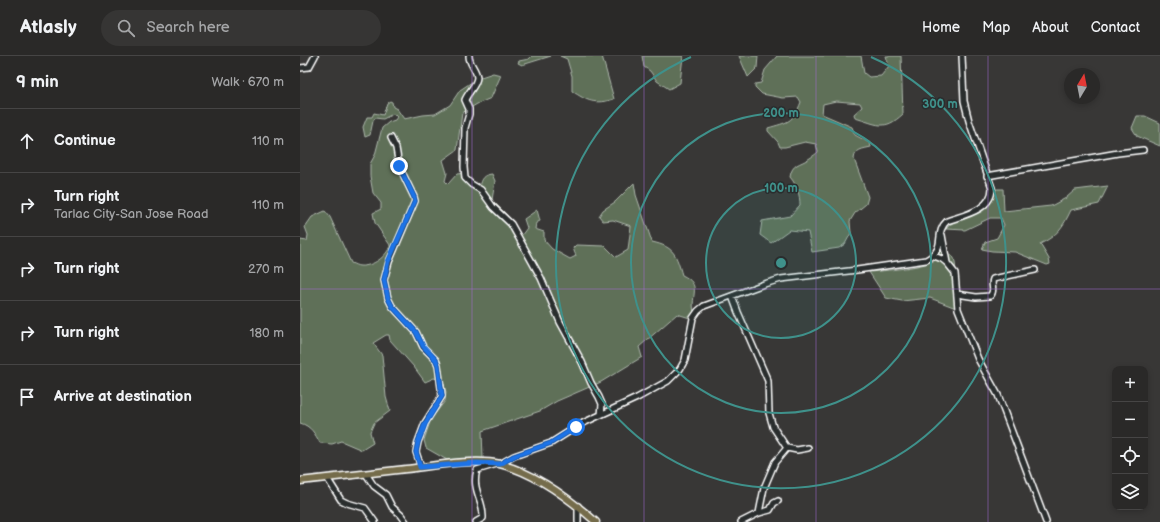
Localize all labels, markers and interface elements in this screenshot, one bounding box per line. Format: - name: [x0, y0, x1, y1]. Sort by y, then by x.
- search box: [101, 10, 381, 46]
- text: Atlasly: [20, 16, 77, 39]
- icon: search: [115, 17, 137, 39]
- text: Search here: [147, 18, 230, 37]
- text: Home: [922, 19, 960, 36]
- text: Map: [982, 19, 1010, 36]
- text: About: [1032, 19, 1069, 36]
- text: Contact: [1091, 19, 1140, 36]
- north arrow: [1064, 68, 1100, 104]
- text: 9 min: [16, 72, 59, 92]
- text: Walk · 670 m: [212, 74, 284, 90]
- text: 300 m: [922, 97, 958, 112]
- text: 200 m: [763, 106, 799, 121]
- icon: ahead: [16, 130, 38, 152]
- text: Continue: [54, 131, 116, 150]
- text: 110 m: [252, 133, 284, 149]
- route end: [390, 157, 408, 175]
- text: 100 m: [764, 181, 798, 196]
- text: Turn right: [54, 187, 119, 206]
- icon: right: [16, 194, 38, 216]
- text: 110 m: [252, 197, 284, 213]
- text: Tarlac City-San Jose Road: [54, 206, 208, 222]
- centre of rings: [774, 256, 788, 270]
- icon: right: [16, 258, 38, 280]
- text: Turn right: [54, 259, 119, 278]
- text: 270 m: [248, 261, 284, 277]
- icon: right: [16, 322, 38, 344]
- text: Turn right: [54, 323, 119, 342]
- text: 180 m: [249, 325, 284, 341]
- map controls: [1112, 366, 1148, 510]
- button: +: [1112, 366, 1148, 402]
- icon: arrive: [16, 386, 38, 408]
- text: Arrive at destination: [54, 387, 192, 406]
- button: −: [1112, 402, 1148, 438]
- route start: [567, 418, 585, 436]
- button: locate: [1112, 438, 1148, 474]
- button: layers: [1112, 474, 1148, 510]

